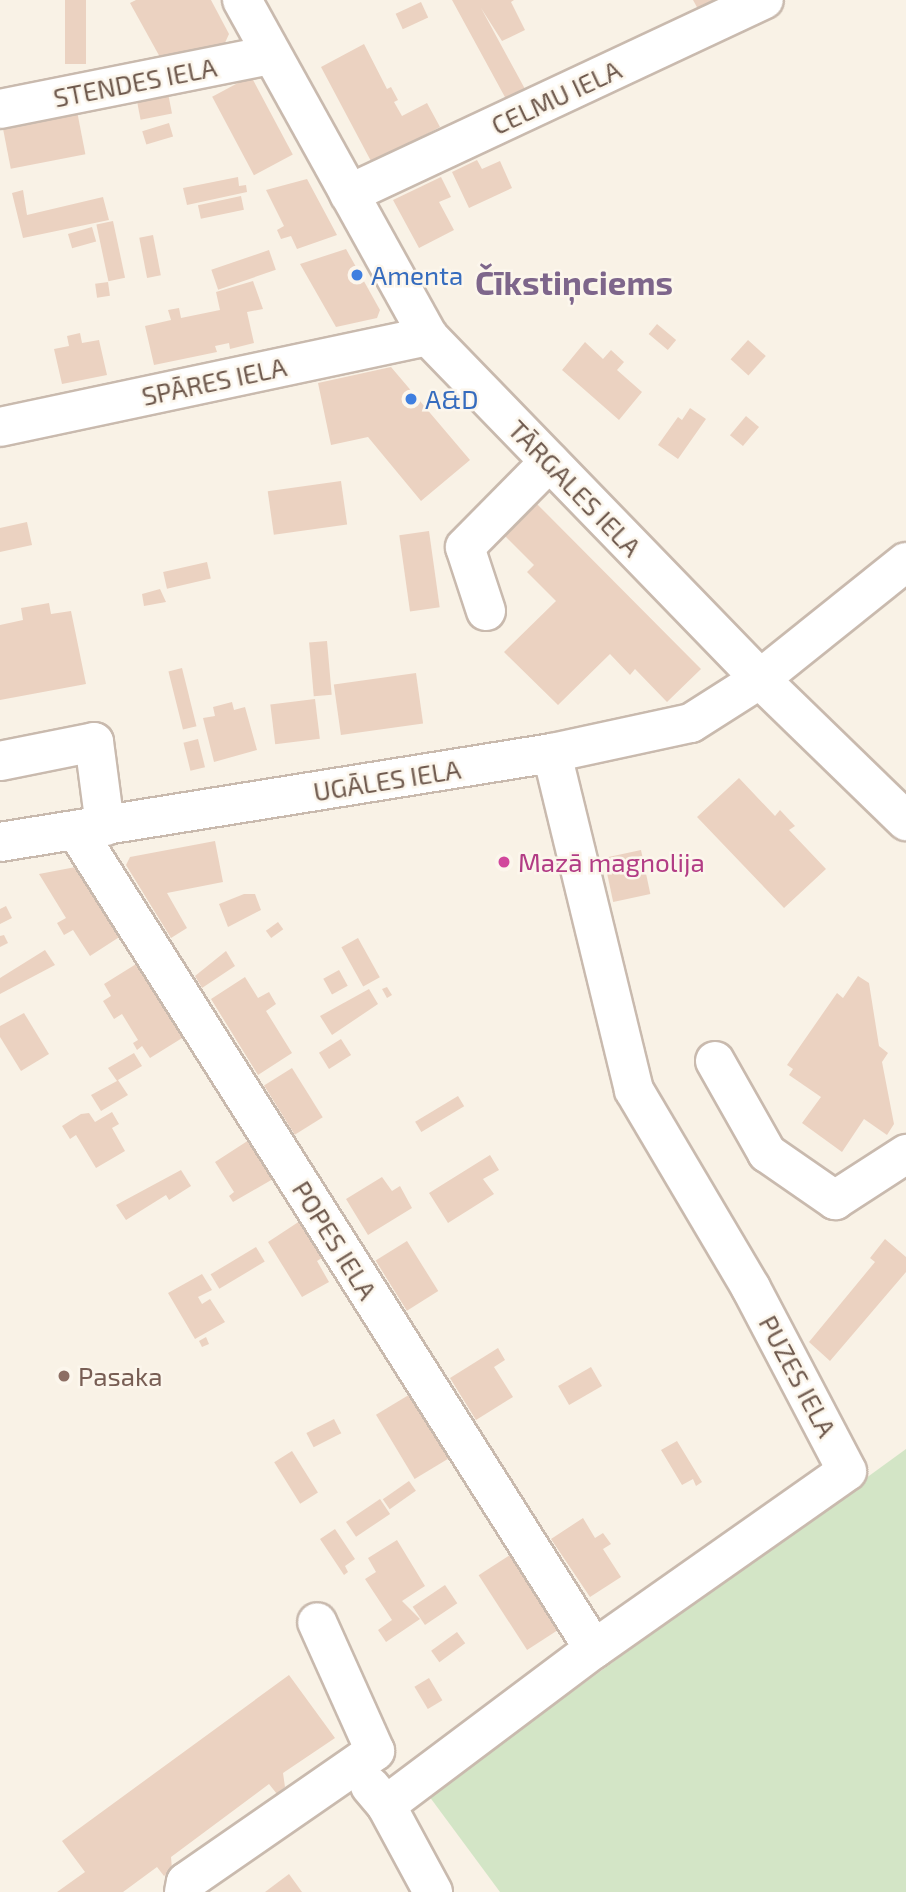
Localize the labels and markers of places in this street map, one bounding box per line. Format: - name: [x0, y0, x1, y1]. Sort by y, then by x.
- place label: Amenta: [371, 259, 463, 291]
- marker: Amenta: [349, 267, 365, 283]
- place label: A&D: [425, 383, 479, 415]
- marker: A&D: [403, 391, 419, 407]
- place label: Mazā magnolija: [518, 846, 705, 878]
- marker: Mazā magnolija: [496, 854, 512, 870]
- place label: Pasaka: [78, 1360, 162, 1392]
- marker: Pasaka: [56, 1368, 72, 1384]

